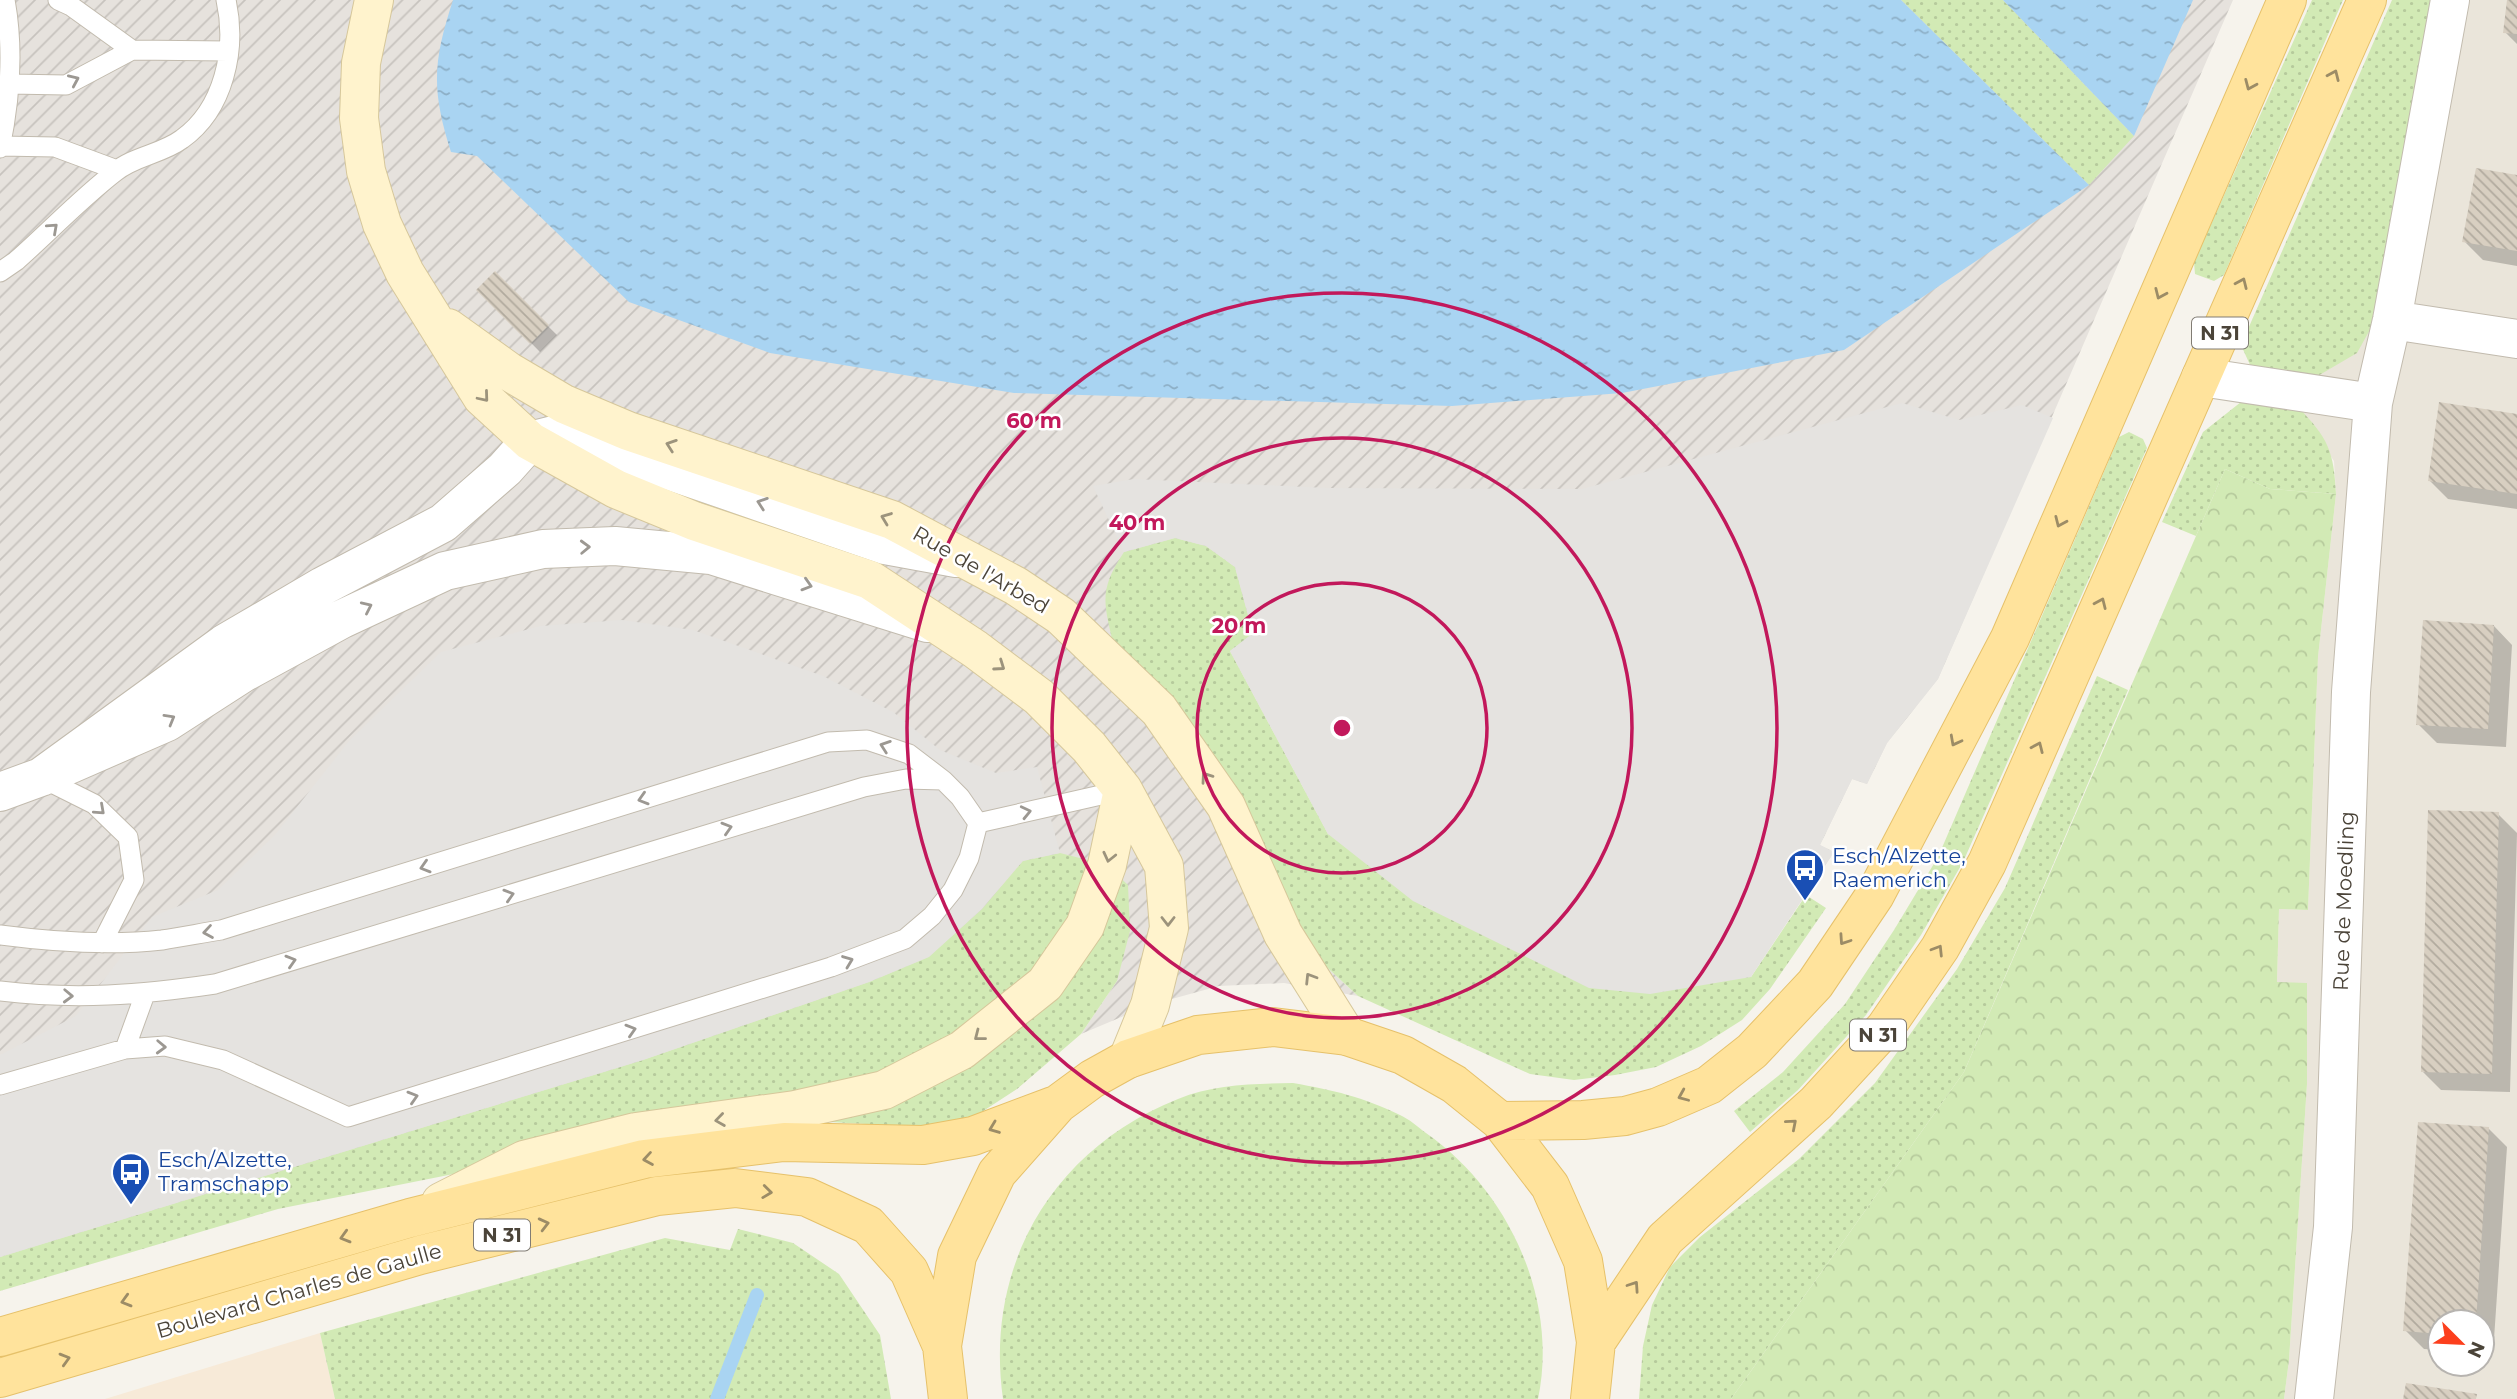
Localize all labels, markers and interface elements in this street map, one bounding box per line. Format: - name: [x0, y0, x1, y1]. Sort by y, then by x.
- one-way arrow: [2326, 70, 2340, 82]
- one-way arrow: [67, 74, 79, 88]
- one-way arrow: [2244, 78, 2258, 90]
- one-way arrow: [45, 224, 58, 237]
- one-way arrow: [2234, 278, 2248, 290]
- one-way arrow: [2154, 287, 2168, 299]
- road number: N 31: [2192, 318, 2248, 348]
- one-way arrow: [476, 388, 488, 401]
- text: 60 m: [1006, 408, 1062, 433]
- one-way arrow: [665, 439, 677, 453]
- one-way arrow: [756, 497, 768, 511]
- text: 40 m: [1109, 510, 1165, 535]
- one-way arrow: [881, 513, 893, 527]
- one-way arrow: [2054, 514, 2068, 527]
- street label: Rue de l'Arbed: [909, 520, 1054, 619]
- one-way arrow: [579, 540, 590, 555]
- one-way arrow: [801, 577, 813, 592]
- one-way arrow: [2093, 598, 2107, 611]
- one-way arrow: [360, 601, 373, 615]
- text: 20 m: [1212, 613, 1266, 638]
- one-way arrow: [992, 658, 1005, 670]
- one-way arrow: [163, 714, 175, 727]
- centre of rings: [1330, 716, 1354, 740]
- one-way arrow: [1950, 734, 1964, 747]
- one-way arrow: [879, 740, 891, 754]
- one-way arrow: [2030, 741, 2044, 754]
- one-way arrow: [1202, 772, 1214, 785]
- one-way arrow: [637, 791, 649, 806]
- one-way arrow: [92, 802, 105, 814]
- one-way arrow: [1020, 806, 1032, 820]
- street label: Rue de Moedling: [2328, 811, 2359, 991]
- one-way arrow: [720, 822, 732, 837]
- place label: Esch/Alzette, Raemerich: [1832, 843, 1966, 892]
- bus stop icon: Esch/Alzette, Raemerich: [1784, 847, 1826, 902]
- one-way arrow: [1102, 851, 1117, 863]
- one-way arrow: [420, 858, 432, 873]
- one-way arrow: [503, 888, 515, 903]
- one-way arrow: [1160, 916, 1176, 927]
- one-way arrow: [202, 925, 214, 940]
- one-way arrow: [1840, 932, 1852, 945]
- one-way arrow: [1930, 945, 1943, 958]
- one-way arrow: [285, 954, 297, 969]
- one-way arrow: [841, 955, 853, 969]
- one-way arrow: [1306, 973, 1319, 986]
- one-way arrow: [63, 988, 74, 1003]
- road number: N 31: [1850, 1020, 1906, 1050]
- one-way arrow: [624, 1023, 636, 1038]
- one-way arrow: [975, 1028, 987, 1041]
- one-way arrow: [156, 1040, 167, 1055]
- one-way arrow: [1678, 1088, 1691, 1102]
- one-way arrow: [407, 1091, 419, 1105]
- one-way arrow: [714, 1113, 726, 1128]
- one-way arrow: [989, 1120, 1001, 1134]
- one-way arrow: [1784, 1120, 1797, 1132]
- place label: Esch/Alzette, Tramschapp: [158, 1147, 292, 1196]
- bus stop icon: Esch/Alzette, Tramschapp: [110, 1151, 152, 1206]
- one-way arrow: [642, 1151, 654, 1166]
- one-way arrow: [761, 1184, 773, 1199]
- one-way arrow: [538, 1218, 550, 1232]
- road number: N 31: [474, 1219, 530, 1250]
- one-way arrow: [339, 1228, 351, 1243]
- street label: Boulevard Charles de Gaulle: [153, 1238, 444, 1343]
- one-way arrow: [1626, 1280, 1639, 1293]
- one-way arrow: [121, 1292, 133, 1307]
- north arrow: [2426, 1308, 2496, 1378]
- text: N: [2462, 1338, 2490, 1361]
- one-way arrow: [59, 1353, 71, 1368]

